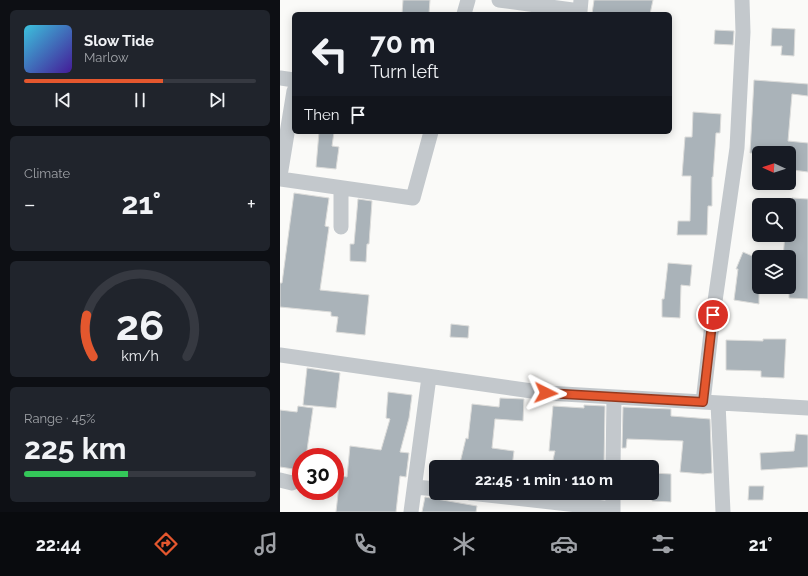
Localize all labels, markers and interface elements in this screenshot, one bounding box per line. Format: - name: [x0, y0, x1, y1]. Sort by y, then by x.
- text: 70 m: [370, 27, 436, 60]
- icon: left: [304, 28, 356, 80]
- text: Slow Tide: [84, 32, 154, 50]
- text: Marlow: [84, 50, 129, 65]
- text: Turn left: [370, 61, 439, 82]
- icon: previous: [52, 89, 74, 111]
- icon: pause: [129, 89, 151, 111]
- icon: next: [206, 89, 228, 111]
- icon: arrive: [347, 104, 369, 126]
- text: Then: [304, 106, 339, 124]
- north arrow: [752, 146, 796, 190]
- map controls: [752, 146, 796, 294]
- text: Climate: [24, 166, 70, 181]
- text: 21°: [122, 186, 161, 221]
- text: −: [24, 191, 36, 217]
- text: +: [247, 191, 256, 217]
- button: search: [752, 198, 796, 242]
- button: layers: [752, 250, 796, 294]
- pin: [696, 298, 730, 332]
- text: 26: [116, 301, 164, 350]
- icon: arrive: [702, 304, 724, 326]
- text: km/h: [121, 347, 159, 363]
- position arrow: [525, 372, 567, 414]
- text: Range · 45%: [24, 411, 95, 426]
- text: 225 km: [24, 431, 126, 466]
- speed limit sign: 30: [292, 448, 344, 500]
- text: 22:45 · 1 min · 110 m: [475, 471, 613, 489]
- icon: directions: [152, 530, 180, 558]
- icon: music: [252, 530, 280, 558]
- icon: phone: [351, 530, 379, 558]
- icon: climate: [450, 530, 478, 558]
- icon: car: [550, 530, 578, 558]
- icon: filters: [649, 530, 677, 558]
- text: 22:44: [36, 534, 81, 555]
- text: 21°: [749, 534, 772, 555]

